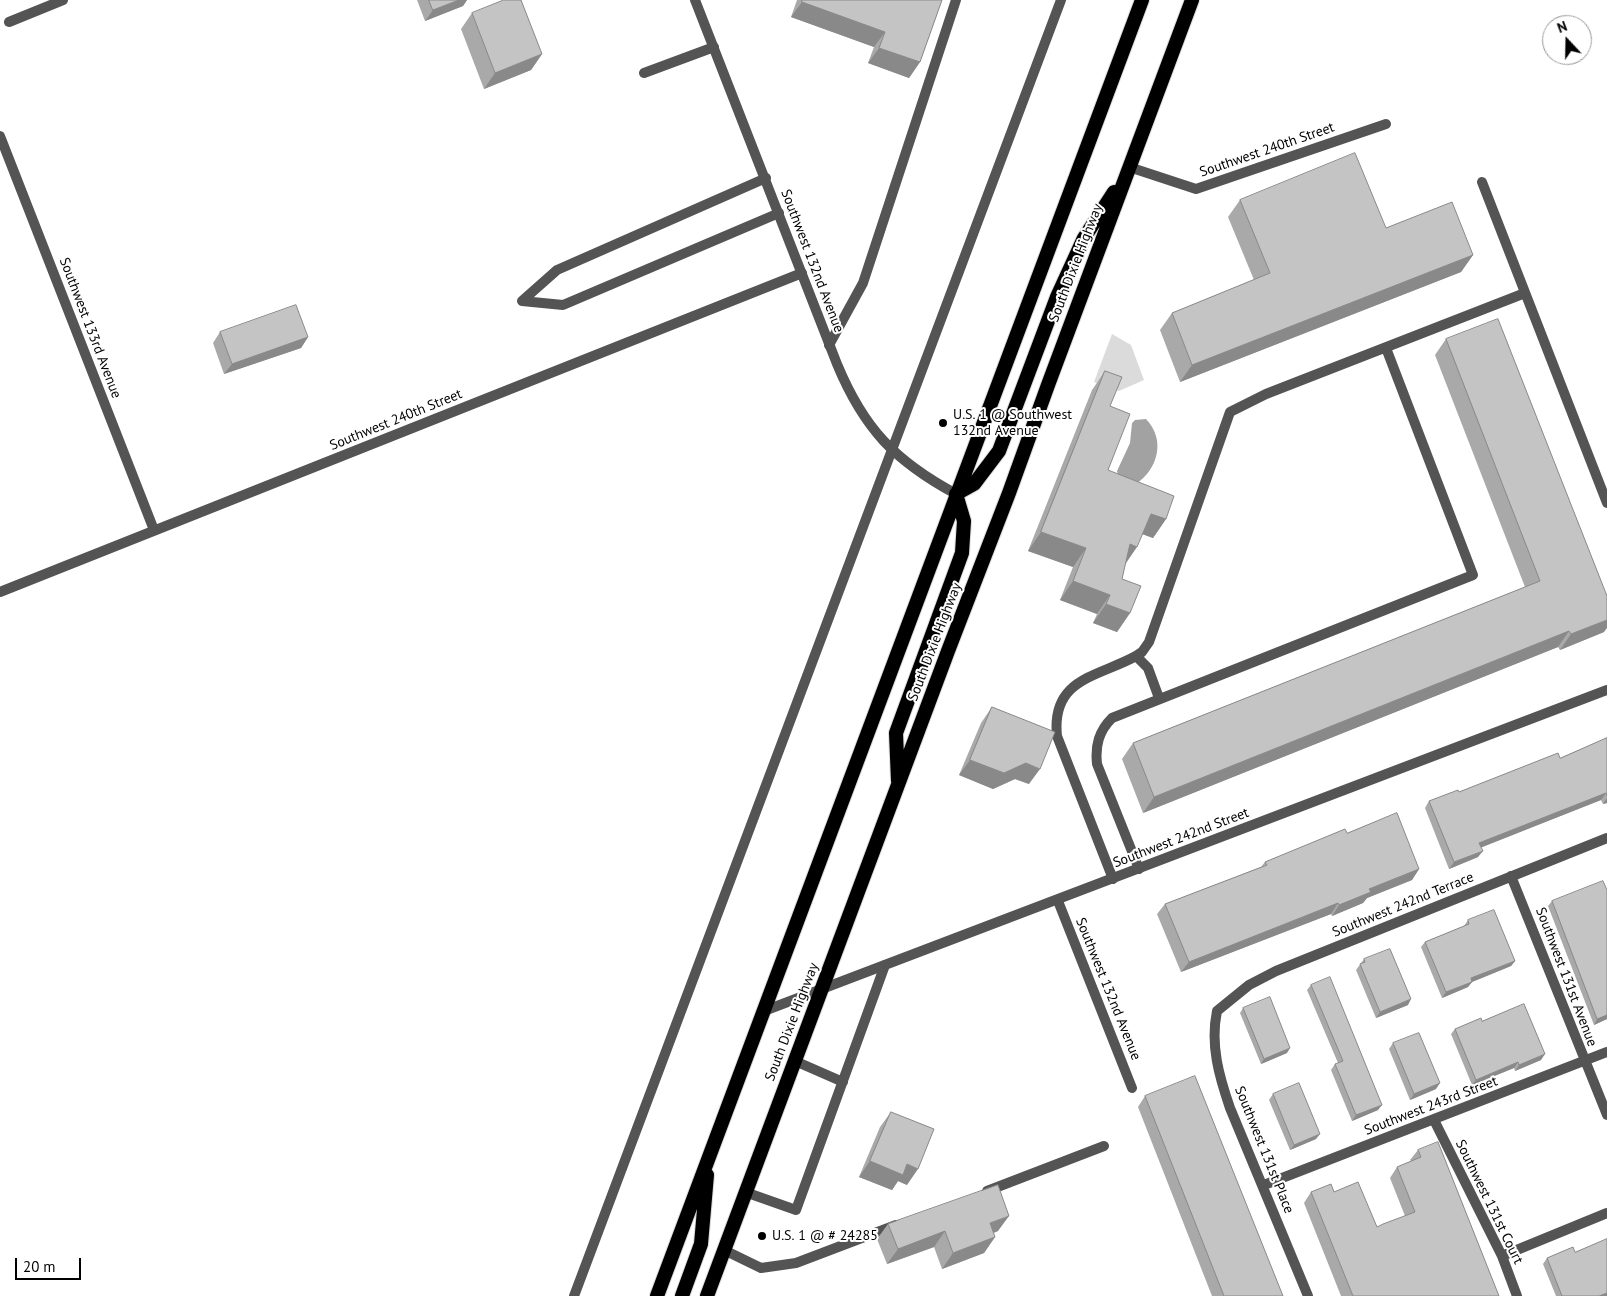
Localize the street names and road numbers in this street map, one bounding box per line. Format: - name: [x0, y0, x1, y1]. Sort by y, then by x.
- street label: Southwest 240th Street: [1197, 119, 1337, 181]
- street label: Southwest 132nd Avenue: [777, 187, 847, 335]
- street label: South Dixie Highway: [1046, 201, 1106, 325]
- street label: Southwest 133rd Avenue: [55, 255, 125, 401]
- street label: Southwest 240th Street: [327, 386, 465, 454]
- street label: South Dixie Highway: [905, 580, 965, 704]
- street label: Southwest 242nd Street: [1111, 804, 1251, 872]
- street label: Southwest 242nd Terrace: [1330, 869, 1476, 941]
- street label: Southwest 131st Avenue: [1532, 905, 1600, 1049]
- street label: Southwest 132nd Avenue: [1072, 915, 1144, 1063]
- street label: South Dixie Highway: [762, 960, 822, 1084]
- street label: Southwest 243rd Street: [1362, 1073, 1500, 1139]
- street label: Southwest 131st Place: [1231, 1084, 1297, 1216]
- street label: Southwest 131st Court: [1452, 1137, 1526, 1267]

